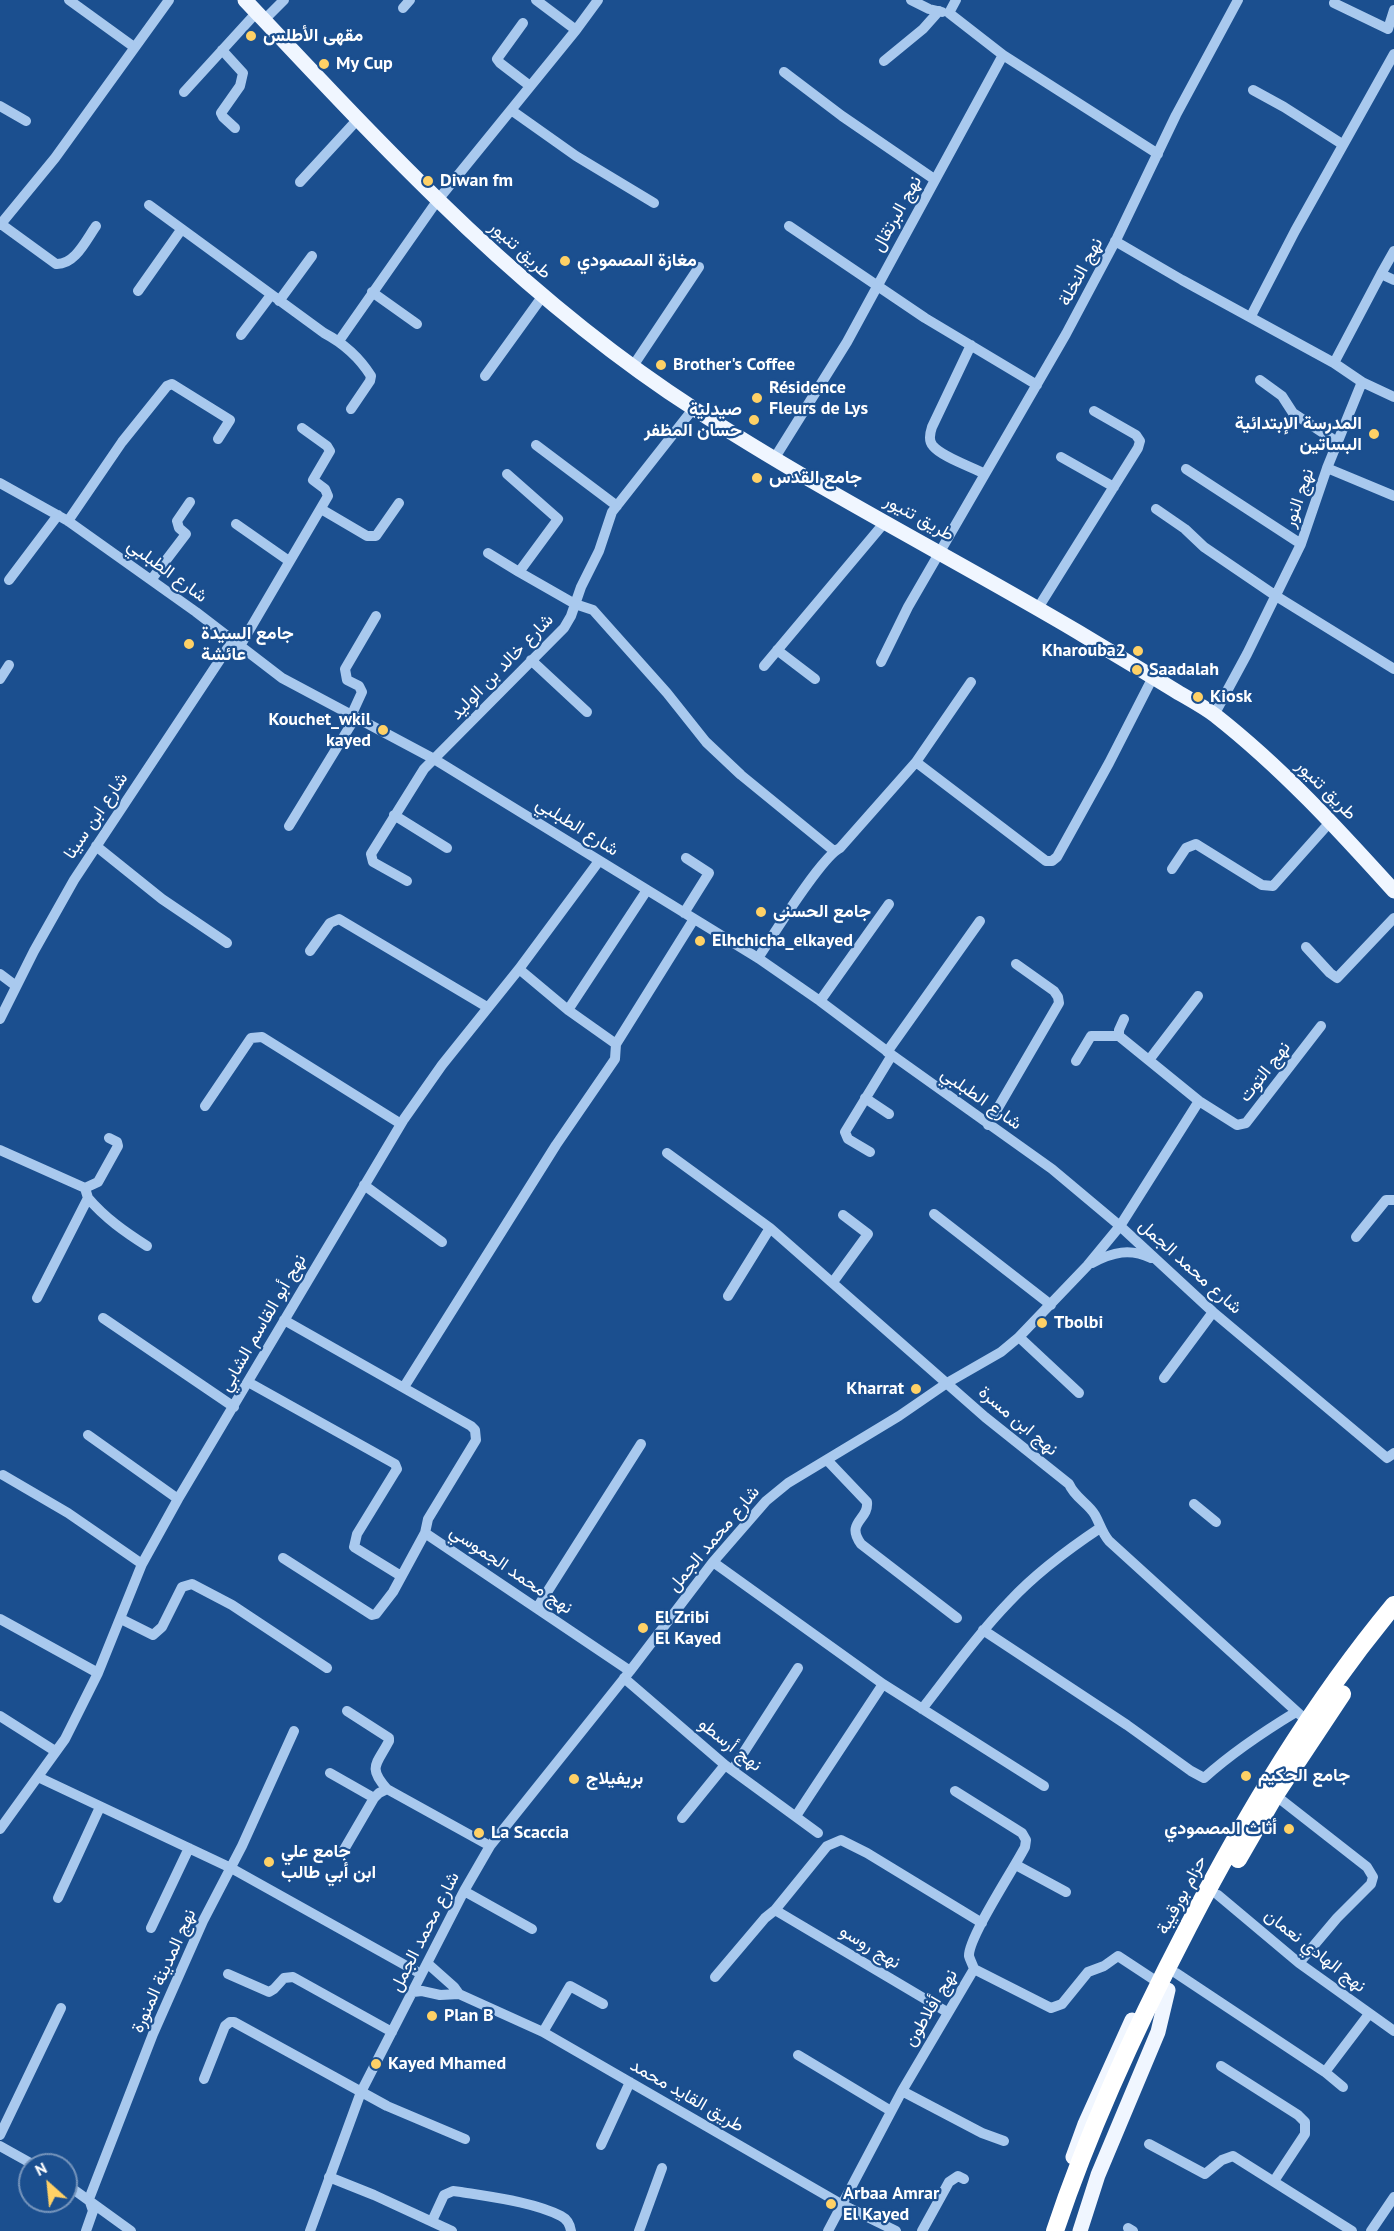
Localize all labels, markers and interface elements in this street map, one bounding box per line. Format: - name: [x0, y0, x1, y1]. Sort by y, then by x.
- place label: مقهى الأطلس: [263, 25, 363, 47]
- marker: مقهى الأطلس: [244, 29, 258, 43]
- place label: My Cup: [336, 53, 393, 75]
- marker: My Cup: [317, 57, 331, 71]
- place label: Diwan fm: [440, 170, 513, 192]
- street label: نهج البرتقال: [867, 172, 927, 256]
- marker: Diwan fm: [421, 174, 435, 188]
- street label: طريق تنيور: [484, 216, 556, 284]
- street label: نهج النخلة: [1054, 234, 1108, 310]
- place label: مغازة المصمودي: [577, 250, 697, 272]
- marker: مغازة المصمودي: [558, 254, 572, 268]
- place label: Brother's Coffee: [673, 354, 795, 376]
- marker: Brother's Coffee: [654, 358, 668, 372]
- place label: Résidence Fleurs de Lys: [769, 377, 868, 420]
- marker: Résidence Fleurs de Lys: [750, 391, 764, 405]
- place label: صيدلية حسان المظفر: [644, 399, 742, 442]
- marker: صيدلية حسان المظفر: [747, 413, 761, 427]
- place label: المدرسة الإبتدائية البساتين: [1235, 413, 1362, 456]
- marker: المدرسة الإبتدائية البساتين: [1367, 427, 1381, 441]
- street label: نهج النور: [1279, 466, 1319, 530]
- place label: جامع القدس: [769, 467, 862, 489]
- marker: جامع القدس: [750, 471, 764, 485]
- street label: طريق تنيور: [880, 490, 958, 546]
- street label: شارع الطبلبي: [123, 535, 211, 607]
- street label: شارع خالد بن الوليد: [446, 609, 558, 725]
- place label: جامع السيدة عائشة: [201, 623, 294, 666]
- marker: جامع السيدة عائشة: [182, 637, 196, 651]
- place label: Kharouba2: [1042, 640, 1126, 662]
- marker: Kharouba2: [1131, 644, 1145, 658]
- place label: Saadalah: [1149, 659, 1219, 681]
- marker: Saadalah: [1130, 663, 1144, 677]
- place label: Kiosk: [1210, 686, 1252, 708]
- marker: Kiosk: [1191, 690, 1205, 704]
- place label: Kouchet_wkil kayed: [268, 709, 371, 752]
- marker: Kouchet_wkil kayed: [376, 723, 390, 737]
- street label: طريق تنيور: [1291, 755, 1361, 825]
- street label: شارع ابن سينا: [59, 769, 133, 863]
- street label: شارع الطبلبي: [531, 793, 623, 861]
- place label: جامع الحسنى: [773, 901, 871, 923]
- marker: جامع الحسنى: [754, 905, 768, 919]
- place label: Elhchicha_elkayed: [712, 930, 853, 952]
- marker: Elhchicha_elkayed: [693, 934, 707, 948]
- street label: نهج التوت: [1235, 1037, 1295, 1107]
- street label: شارع الطبلبي: [936, 1063, 1026, 1135]
- street label: شارع محمد الجمل: [1134, 1215, 1246, 1319]
- street label: نهج أبو القاسم الشابي: [215, 1251, 311, 1395]
- place label: Tbolbi: [1054, 1312, 1103, 1334]
- marker: Tbolbi: [1035, 1316, 1049, 1330]
- place label: Kharrat: [846, 1378, 904, 1400]
- street label: نهج ابن مسرة: [974, 1381, 1062, 1461]
- marker: Kharrat: [909, 1382, 923, 1396]
- street label: شارع محمد الجمل: [663, 1482, 765, 1596]
- street label: نهج محمد الجموسي: [445, 1521, 577, 1619]
- place label: El Zribi El Kayed: [655, 1607, 721, 1650]
- marker: El Zribi El Kayed: [636, 1621, 650, 1635]
- street label: نهج أرسطو: [694, 1714, 766, 1776]
- place label: جامع الحكيم: [1258, 1765, 1350, 1787]
- place label: بريفيلاج: [586, 1768, 643, 1790]
- marker: جامع الحكيم: [1239, 1769, 1253, 1783]
- marker: بريفيلاج: [567, 1772, 581, 1786]
- place label: أثاث المصمودي: [1164, 1818, 1277, 1840]
- place label: La Scaccia: [491, 1822, 569, 1844]
- marker: أثاث المصمودي: [1282, 1822, 1296, 1836]
- marker: La Scaccia: [472, 1826, 486, 1840]
- place label: جامع علي ابن أبي طالب: [281, 1841, 376, 1884]
- street label: حزام بورقيبة: [1152, 1852, 1212, 1938]
- marker: جامع علي ابن أبي طالب: [262, 1855, 276, 1869]
- street label: شارع محمد الجمل: [386, 1868, 464, 1996]
- street label: نهج الهادي نعمان: [1260, 1905, 1370, 1997]
- street label: نهج المدينة المنورة: [127, 1906, 201, 2036]
- street label: نهج روسو: [836, 1920, 904, 1974]
- street label: نهج أفلاطون: [899, 1965, 963, 2051]
- place label: Plan B: [444, 2005, 494, 2027]
- marker: Plan B: [425, 2009, 439, 2023]
- place label: Kayed Mhamed: [388, 2053, 506, 2075]
- street label: طريق القايد محمد: [626, 2055, 748, 2137]
- marker: Kayed Mhamed: [369, 2057, 383, 2071]
- north arrow: [18, 2153, 78, 2213]
- text: N: [32, 2157, 50, 2180]
- place label: Arbaa Amrar El Kayed: [843, 2183, 939, 2226]
- marker: Arbaa Amrar El Kayed: [824, 2197, 838, 2211]

